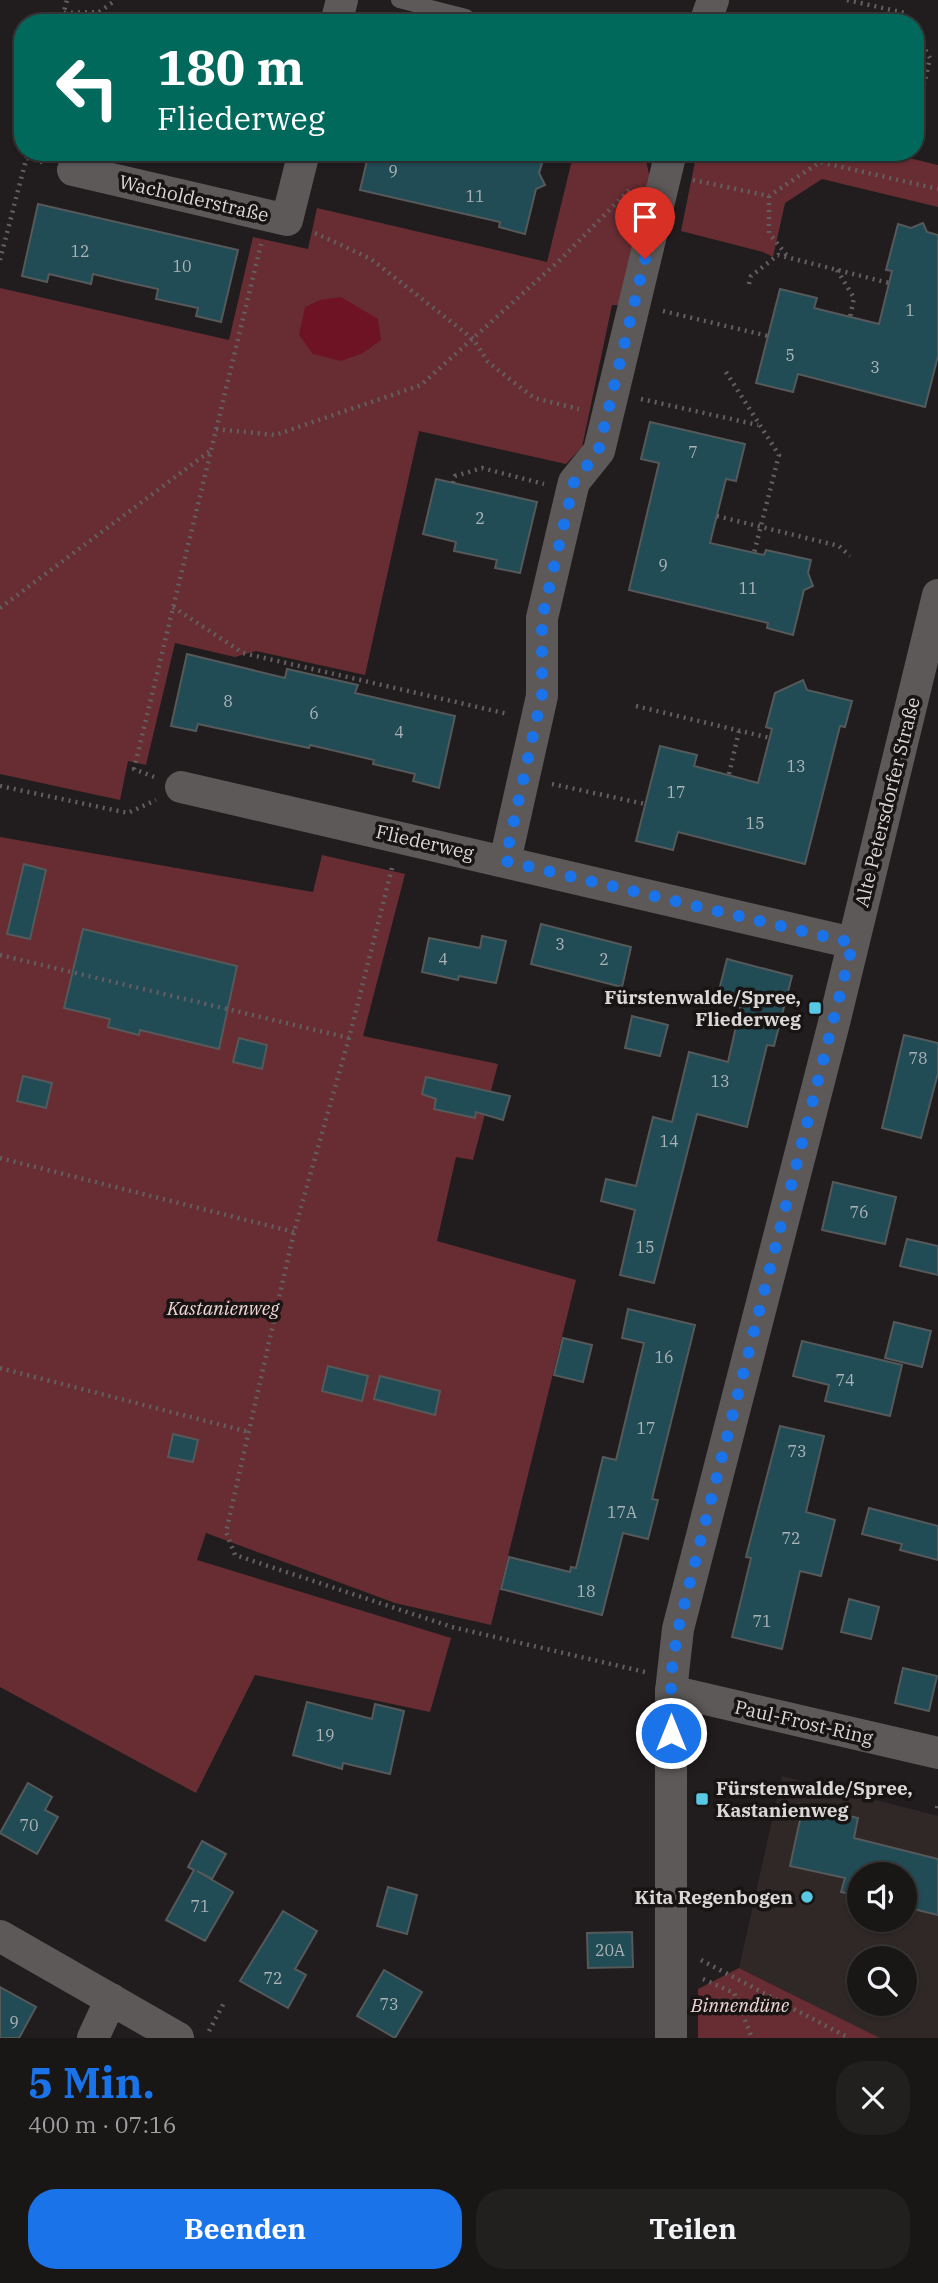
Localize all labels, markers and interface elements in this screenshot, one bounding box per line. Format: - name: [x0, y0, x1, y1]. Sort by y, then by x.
- text: 180 m: [157, 35, 304, 98]
- icon: left: [42, 42, 133, 133]
- text: Fliederweg: [157, 97, 325, 139]
- house number: 9: [388, 161, 398, 181]
- street label: Wacholderstraße: [117, 169, 271, 227]
- house number: 11: [465, 186, 485, 206]
- pin: [615, 187, 675, 259]
- icon: arrive: [626, 198, 664, 236]
- house number: 12: [70, 241, 90, 261]
- house number: 10: [172, 256, 192, 276]
- house number: 1: [905, 300, 915, 320]
- house number: 5: [785, 345, 795, 365]
- house number: 3: [870, 357, 880, 377]
- house number: 7: [688, 442, 698, 462]
- house number: 2: [475, 508, 485, 528]
- house number: 9: [658, 555, 668, 575]
- house number: 11: [738, 578, 758, 598]
- house number: 8: [223, 691, 233, 711]
- street label: Alte Petersdorfer Straße: [849, 695, 925, 909]
- house number: 6: [309, 703, 319, 723]
- house number: 4: [394, 722, 404, 742]
- house number: 13: [786, 756, 806, 776]
- house number: 17: [666, 782, 686, 802]
- house number: 15: [745, 813, 765, 833]
- street label: Fliederweg: [374, 819, 477, 865]
- house number: 3: [555, 934, 565, 954]
- house number: 4: [438, 949, 448, 969]
- house number: 2: [599, 949, 609, 969]
- place label: Fürstenwalde/Spree, Fliederweg: [604, 985, 801, 1031]
- marker: Fürstenwalde/Spree, Fliederweg: [807, 1000, 823, 1016]
- house number: 78: [908, 1048, 928, 1068]
- house number: 13: [710, 1071, 730, 1091]
- house number: 14: [659, 1131, 679, 1151]
- house number: 76: [849, 1202, 869, 1222]
- house number: 15: [635, 1237, 655, 1257]
- park label: Kastanienweg: [166, 1296, 280, 1320]
- house number: 16: [654, 1347, 674, 1367]
- house number: 74: [835, 1370, 855, 1390]
- house number: 17: [636, 1418, 656, 1438]
- house number: 73: [787, 1441, 807, 1461]
- house number: 17A: [607, 1502, 637, 1522]
- house number: 72: [781, 1528, 801, 1548]
- house number: 18: [576, 1581, 596, 1601]
- house number: 71: [752, 1611, 772, 1631]
- street label: Paul-Frost-Ring: [732, 1694, 876, 1750]
- position arrow: [634, 1696, 708, 1770]
- house number: 19: [315, 1725, 335, 1745]
- place label: Fürstenwalde/Spree, Kastanienweg: [716, 1776, 913, 1822]
- marker: Fürstenwalde/Spree, Kastanienweg: [694, 1791, 710, 1807]
- house number: 70: [19, 1815, 39, 1835]
- map controls: [847, 1862, 917, 2016]
- button: sound: [847, 1862, 917, 1932]
- place label: Kita Regenbogen: [634, 1885, 793, 1909]
- marker: Kita Regenbogen: [799, 1889, 815, 1905]
- house number: 71: [190, 1896, 210, 1916]
- house number: 20A: [595, 1940, 625, 1960]
- button: search: [847, 1946, 917, 2016]
- house number: 72: [263, 1968, 283, 1988]
- park label: Binnendüne: [690, 1993, 790, 2017]
- house number: 73: [379, 1994, 399, 2014]
- house number: 9: [9, 2012, 19, 2032]
- text: 5 Min.: [28, 2055, 155, 2110]
- button: close: [836, 2061, 910, 2135]
- text: 400 m · 07:16: [28, 2109, 177, 2139]
- button: Beenden: [28, 2189, 462, 2269]
- button: Teilen: [476, 2189, 910, 2269]

